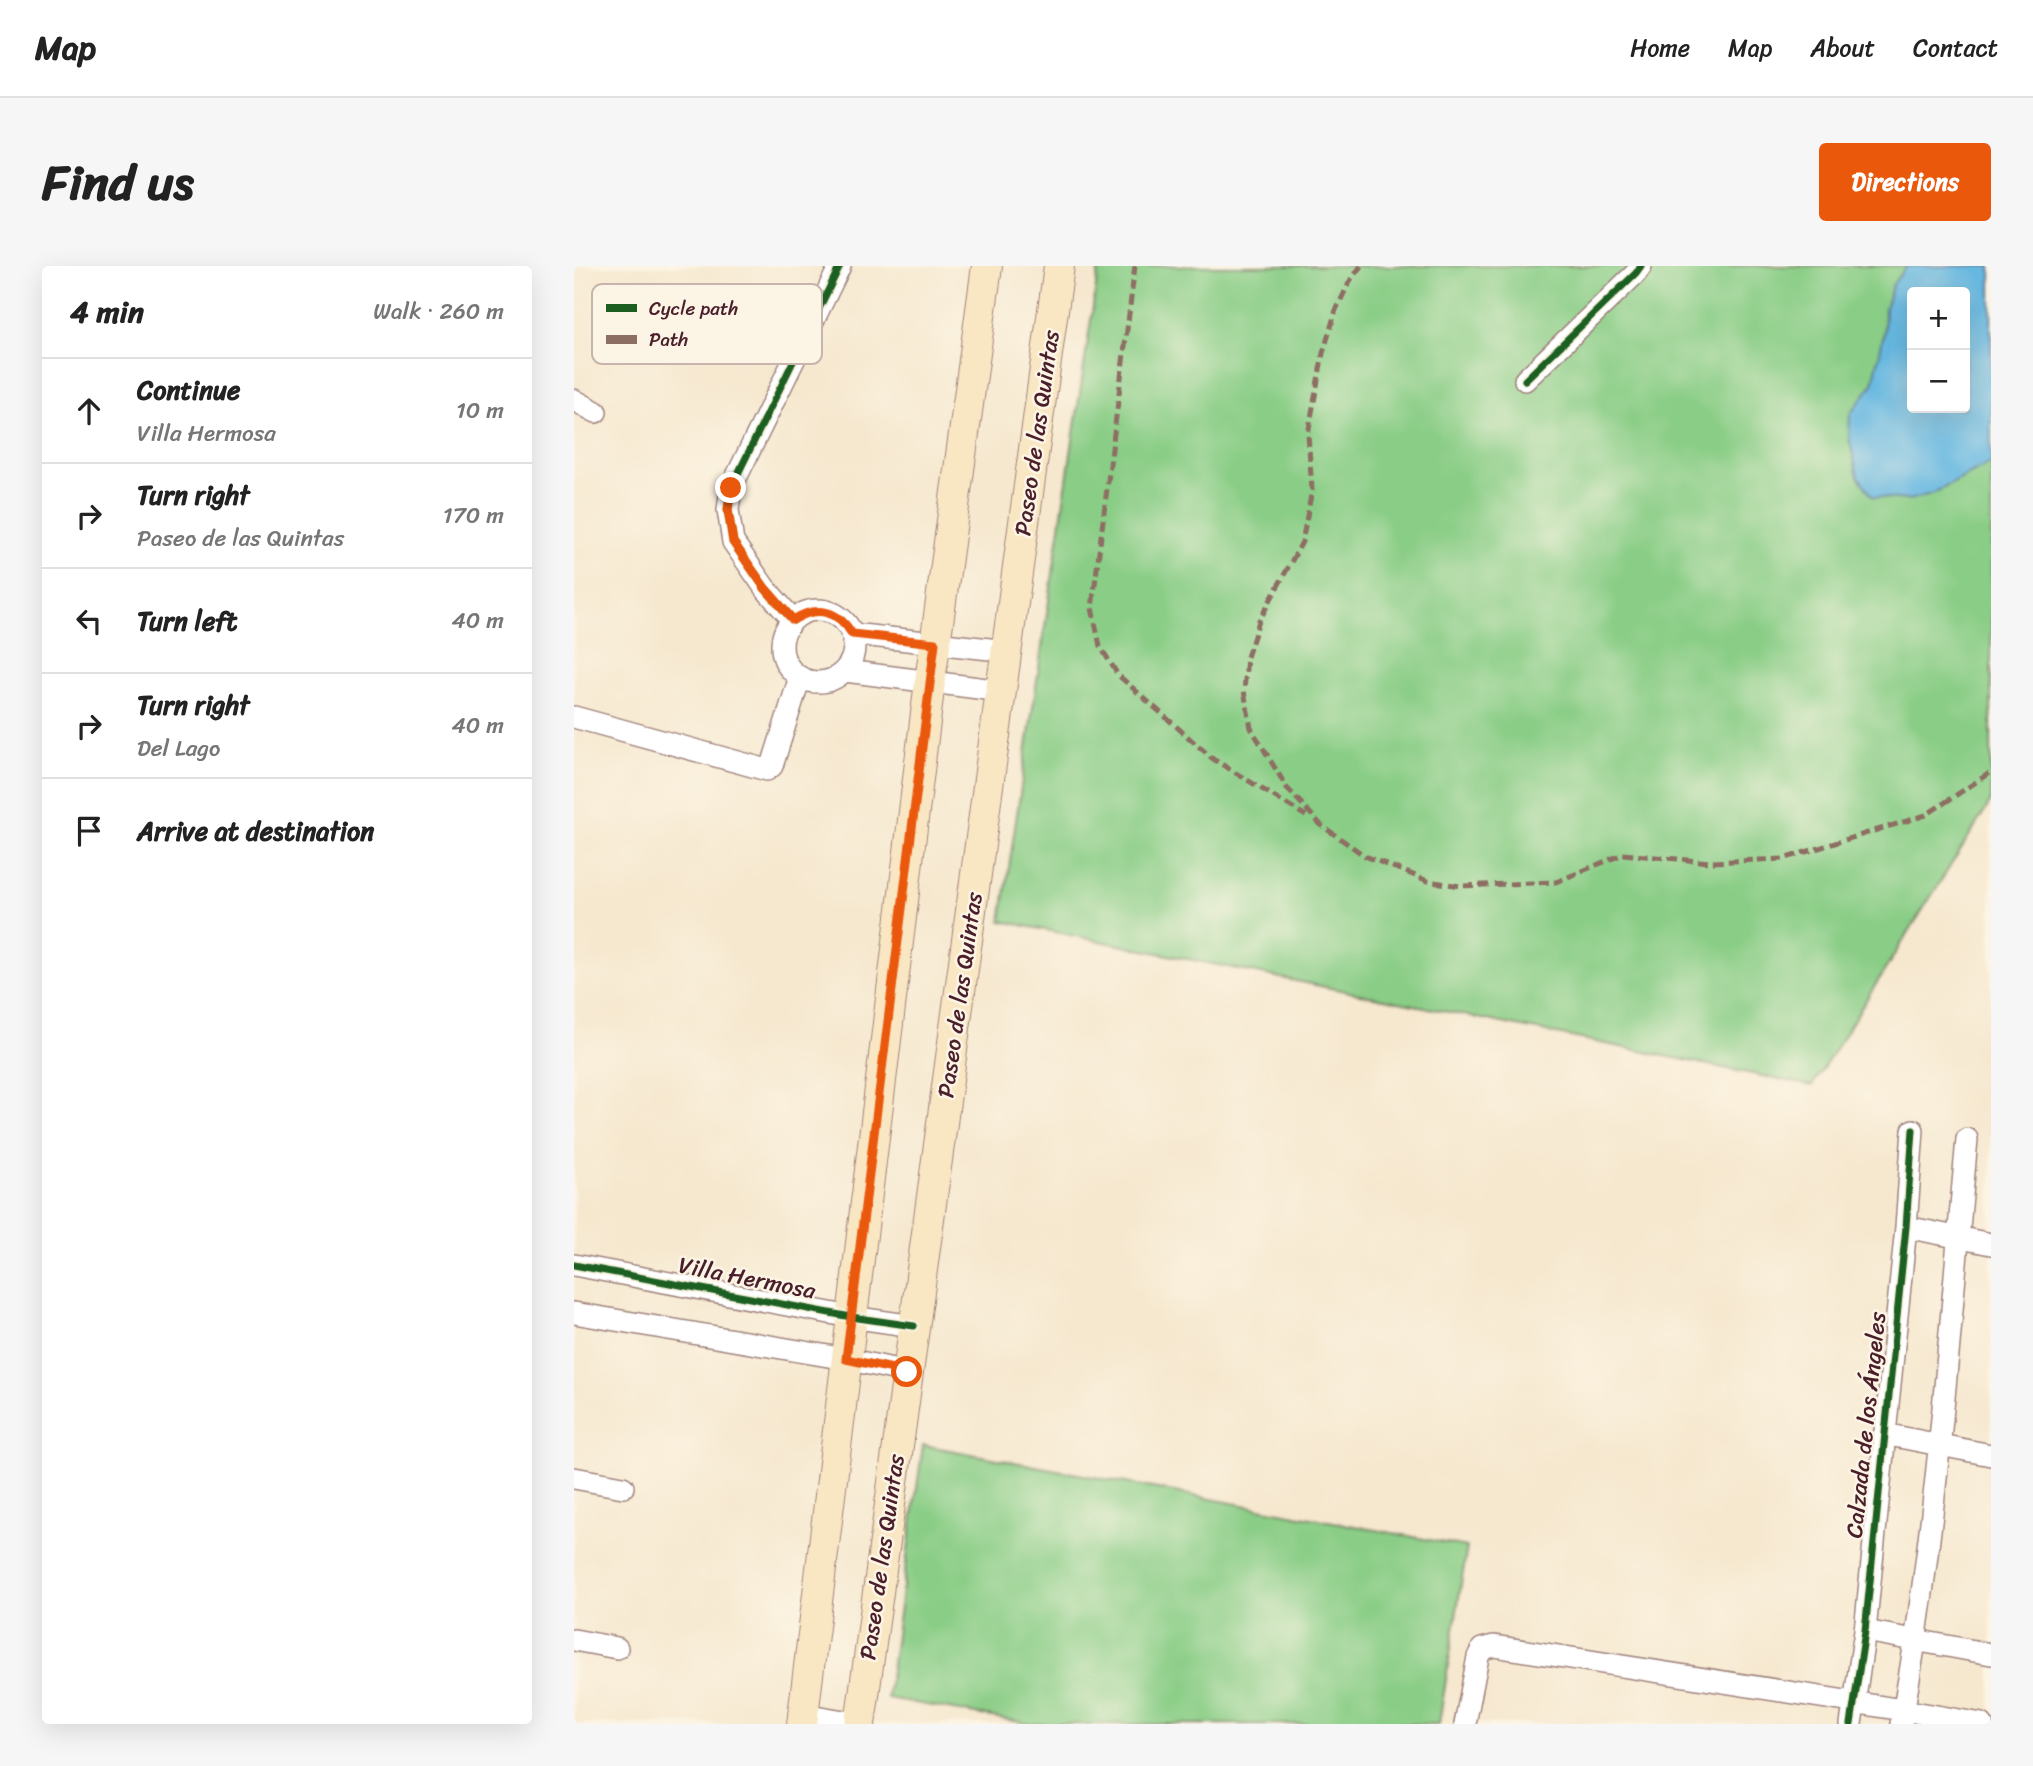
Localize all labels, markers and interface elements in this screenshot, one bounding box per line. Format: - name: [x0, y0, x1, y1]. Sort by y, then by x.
- text: Map: [35, 19, 96, 77]
- text: Home: [1630, 27, 1690, 69]
- text: Map: [1728, 27, 1772, 69]
- text: About: [1810, 27, 1875, 69]
- text: Contact: [1913, 27, 1998, 69]
- text: Find us: [42, 139, 194, 226]
- button: Directions: [1819, 143, 1991, 221]
- legend: [592, 284, 822, 364]
- text: 4 min: [70, 285, 144, 339]
- map controls: [1907, 287, 1970, 413]
- button: +: [1907, 287, 1970, 350]
- text: Walk · 260 m: [373, 291, 504, 332]
- text: Cycle path: [649, 292, 738, 325]
- text: Path: [649, 323, 688, 356]
- street label: Paseo de las Quintas: [1002, 327, 1072, 538]
- button: −: [1907, 350, 1970, 413]
- text: Continue: [137, 367, 240, 413]
- text: 10 m: [456, 390, 504, 431]
- icon: ahead: [70, 392, 108, 430]
- text: Villa Hermosa: [137, 413, 276, 454]
- text: Turn right: [137, 472, 250, 518]
- route end: [715, 472, 746, 503]
- text: 170 m: [443, 495, 504, 536]
- icon: right: [70, 497, 108, 535]
- text: Paseo de las Quintas: [137, 518, 344, 559]
- text: Turn left: [137, 598, 237, 644]
- text: 40 m: [451, 600, 504, 641]
- icon: left: [70, 602, 108, 640]
- text: Turn right: [137, 682, 250, 728]
- text: 40 m: [451, 705, 504, 746]
- icon: right: [70, 707, 108, 745]
- text: Del Lago: [137, 728, 220, 769]
- text: Arrive at destination: [137, 808, 374, 854]
- icon: arrive: [70, 812, 108, 850]
- street label: Paseo de las Quintas: [925, 889, 995, 1100]
- street label: Villa Hermosa: [675, 1245, 820, 1311]
- street label: Calzada de los Ángeles: [1834, 1309, 1898, 1540]
- route start: [891, 1356, 922, 1387]
- street label: Paseo de las Quintas: [847, 1451, 917, 1662]

